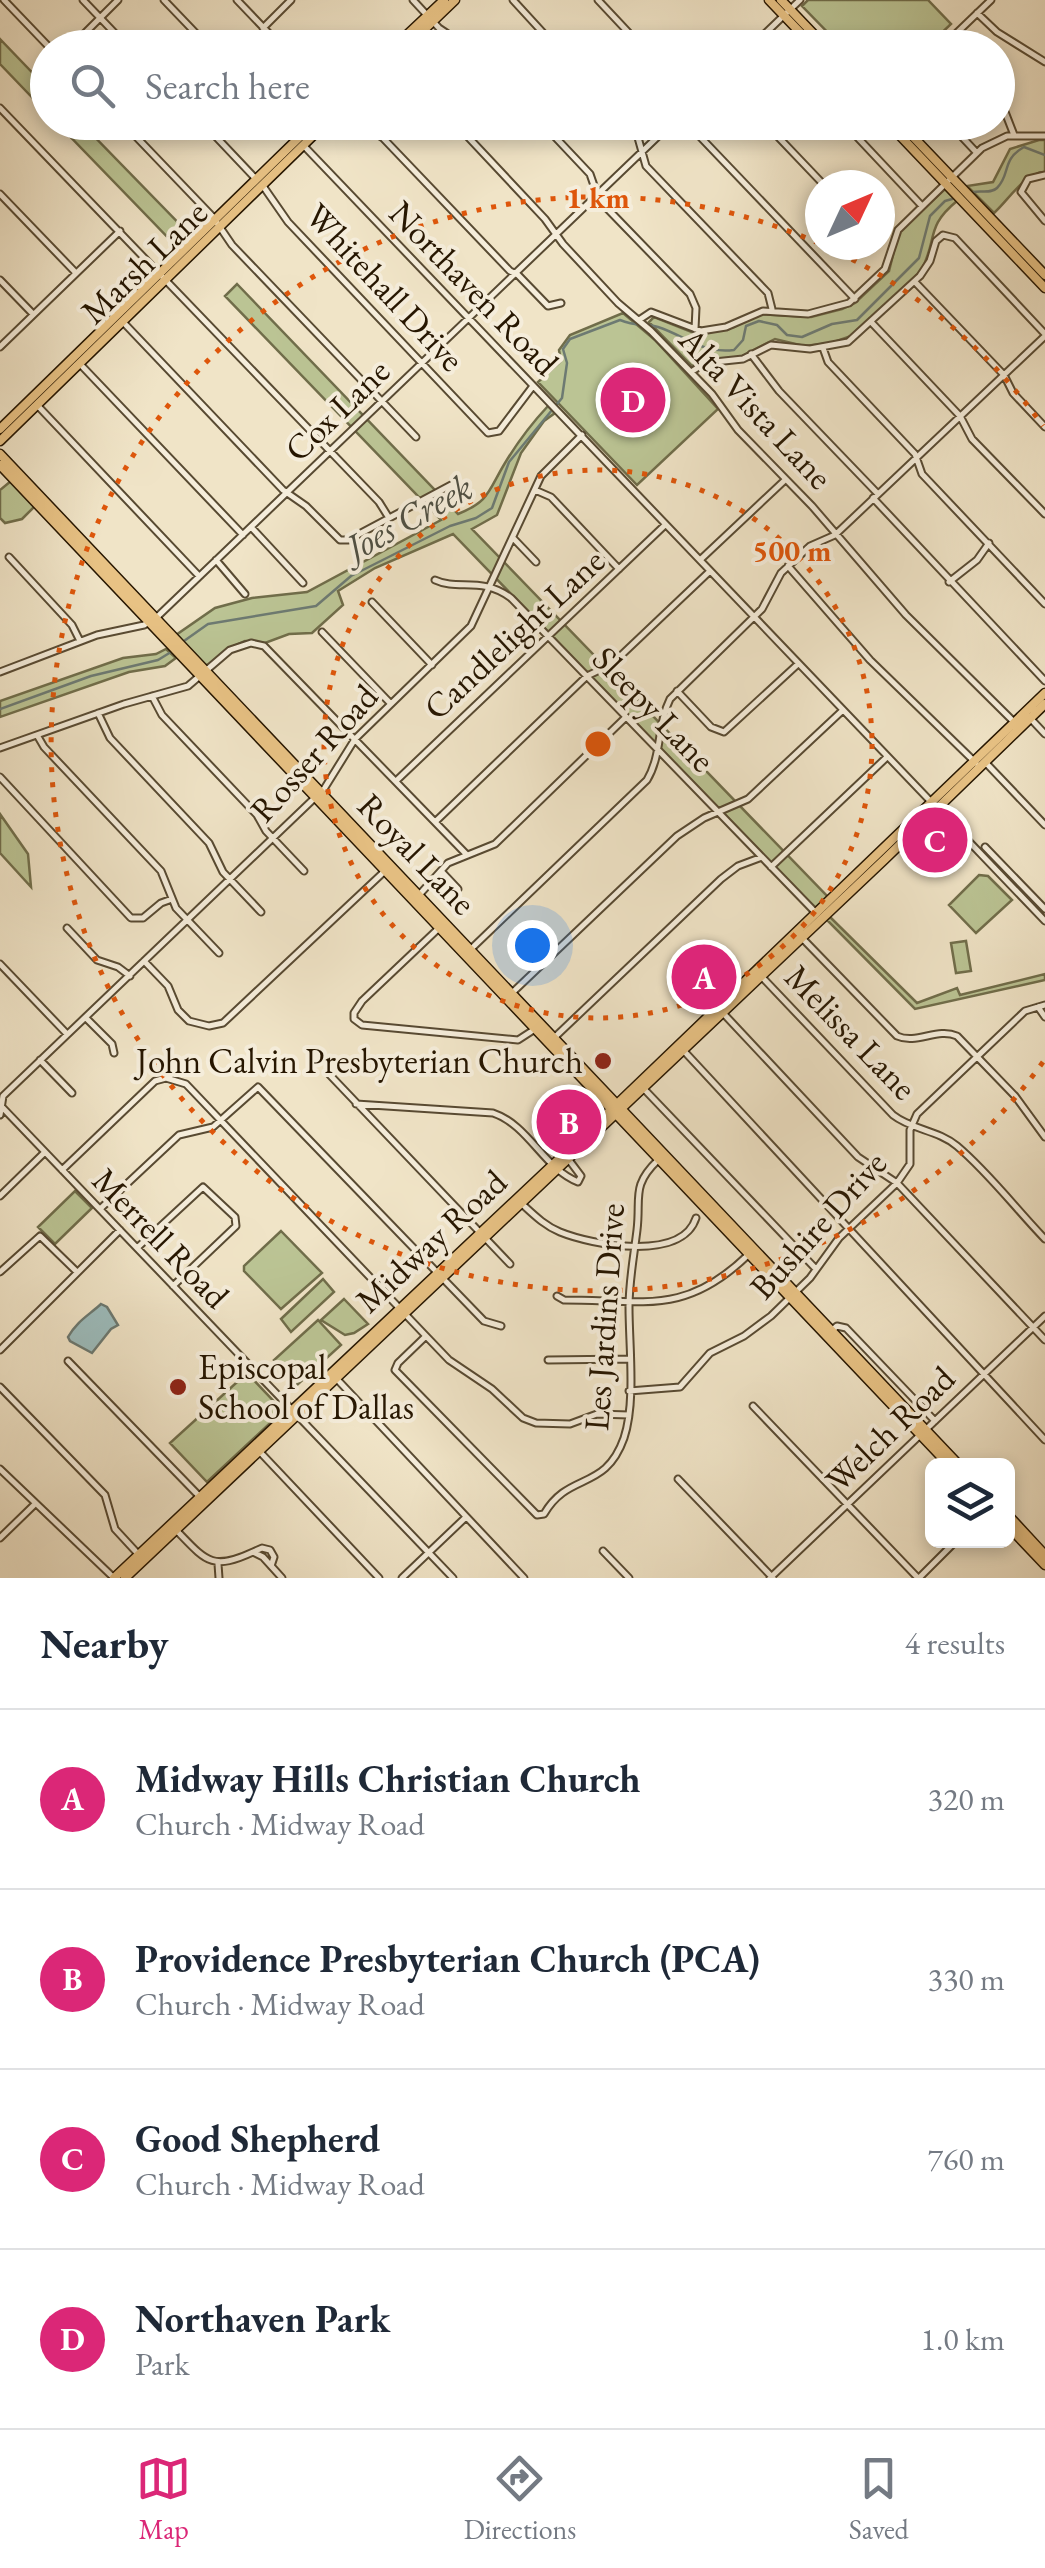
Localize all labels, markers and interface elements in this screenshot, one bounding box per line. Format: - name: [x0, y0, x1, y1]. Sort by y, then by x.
- search box: [30, 30, 1015, 140]
- icon: search: [65, 58, 120, 113]
- text: Search here: [145, 61, 310, 110]
- north arrow: [805, 170, 895, 260]
- text: 1 km: [566, 178, 630, 217]
- street label: Marsh Lane: [71, 190, 217, 333]
- street label: Northaven Road: [380, 191, 569, 385]
- street label: Whitehall Drive: [296, 193, 475, 380]
- street label: Alta Vista Lane: [669, 316, 843, 498]
- street label: Cox Lane: [274, 348, 399, 471]
- pin: D: [600, 362, 666, 438]
- water label: Joes Creek: [331, 462, 481, 575]
- text: 500 m: [753, 531, 831, 570]
- street label: Candlelight Lane: [414, 538, 614, 729]
- street label: Sleepy Lane: [583, 636, 725, 781]
- street label: Rosser Road: [240, 674, 388, 831]
- centre of rings: [580, 726, 616, 762]
- street label: Royal Lane: [348, 783, 486, 924]
- pin: C: [902, 802, 968, 878]
- your location: [507, 920, 558, 971]
- pin: A: [672, 940, 736, 1014]
- street label: Melissa Lane: [776, 954, 927, 1109]
- place label: John Calvin Presbyterian Church: [133, 1038, 583, 1083]
- marker: John Calvin Presbyterian Church: [592, 1050, 614, 1072]
- pin: B: [536, 1084, 602, 1160]
- street label: Bushire Drive: [739, 1141, 896, 1308]
- street label: Merrell Road: [83, 1158, 240, 1318]
- street label: Midway Road: [346, 1159, 516, 1322]
- street label: Les Jardins Drive: [573, 1202, 634, 1432]
- place label: Episcopal School of Dallas: [198, 1344, 414, 1429]
- street label: Welch Road: [815, 1356, 964, 1501]
- marker: Episcopal School of Dallas: [167, 1376, 189, 1398]
- map controls: [925, 1458, 1015, 1548]
- button: layers: [925, 1458, 1015, 1548]
- text: Nearby: [40, 1616, 169, 1671]
- text: 4 results: [905, 1622, 1005, 1664]
- text: Midway Hills Christian Church: [135, 1754, 640, 1803]
- text: A: [61, 1778, 84, 1820]
- text: 320 m: [928, 1778, 1005, 1820]
- text: Church · Midway Road: [135, 1803, 425, 1845]
- text: Providence Presbyterian Church (PCA): [135, 1934, 760, 1983]
- text: B: [62, 1958, 83, 2000]
- text: 330 m: [928, 1958, 1005, 2000]
- text: Church · Midway Road: [135, 1983, 425, 2025]
- text: Good Shepherd: [135, 2114, 380, 2163]
- text: C: [61, 2138, 84, 2180]
- text: 760 m: [928, 2138, 1005, 2180]
- text: Church · Midway Road: [135, 2163, 425, 2205]
- text: Northaven Park: [135, 2294, 390, 2343]
- text: D: [60, 2318, 85, 2360]
- text: 1.0 km: [921, 2318, 1005, 2360]
- text: Park: [135, 2343, 190, 2385]
- tab: Map: [136, 2451, 191, 2547]
- tab: Directions: [464, 2451, 576, 2547]
- tab: Saved: [849, 2451, 909, 2547]

